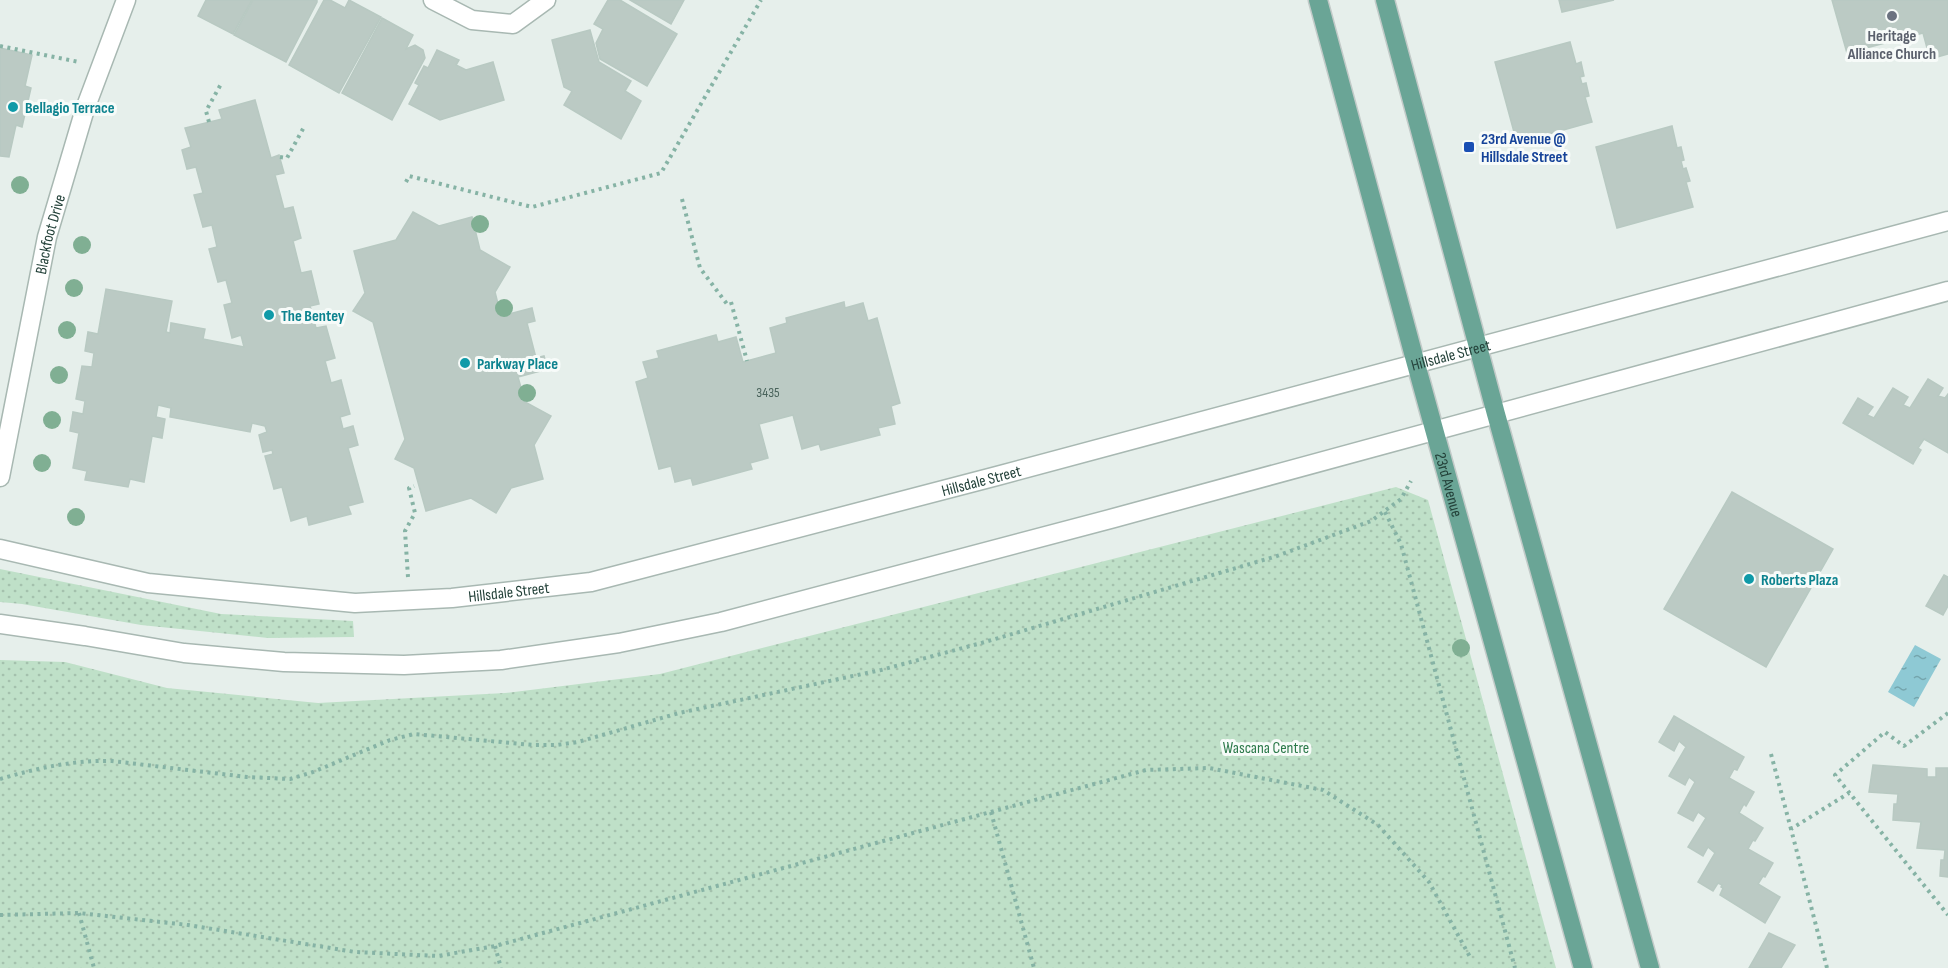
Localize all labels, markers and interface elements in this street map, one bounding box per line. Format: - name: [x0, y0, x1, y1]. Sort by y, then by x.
- marker: Heritage Alliance Church: [1885, 9, 1899, 23]
- place label: Heritage Alliance Church: [1847, 27, 1936, 64]
- place label: Bellagio Terrace: [25, 99, 115, 118]
- marker: Bellagio Terrace: [6, 100, 20, 114]
- place label: 23rd Avenue @ Hillsdale Street: [1481, 130, 1568, 167]
- marker: 23rd Avenue @ Hillsdale Street: [1462, 140, 1476, 154]
- street label: Blackfoot Drive: [32, 192, 70, 276]
- place label: The Bentey: [281, 307, 345, 326]
- marker: The Bentey: [262, 308, 276, 322]
- street label: Hillsdale Street: [1409, 336, 1493, 376]
- place label: Parkway Place: [477, 355, 558, 374]
- marker: Parkway Place: [458, 356, 472, 370]
- house number: 3435: [756, 384, 780, 401]
- street label: 23rd Avenue: [1430, 451, 1466, 519]
- street label: Hillsdale Street: [940, 462, 1023, 501]
- place label: Roberts Plaza: [1761, 571, 1838, 590]
- marker: Roberts Plaza: [1742, 572, 1756, 586]
- street label: Hillsdale Street: [467, 579, 551, 607]
- park label: Wascana Centre: [1223, 739, 1309, 758]

